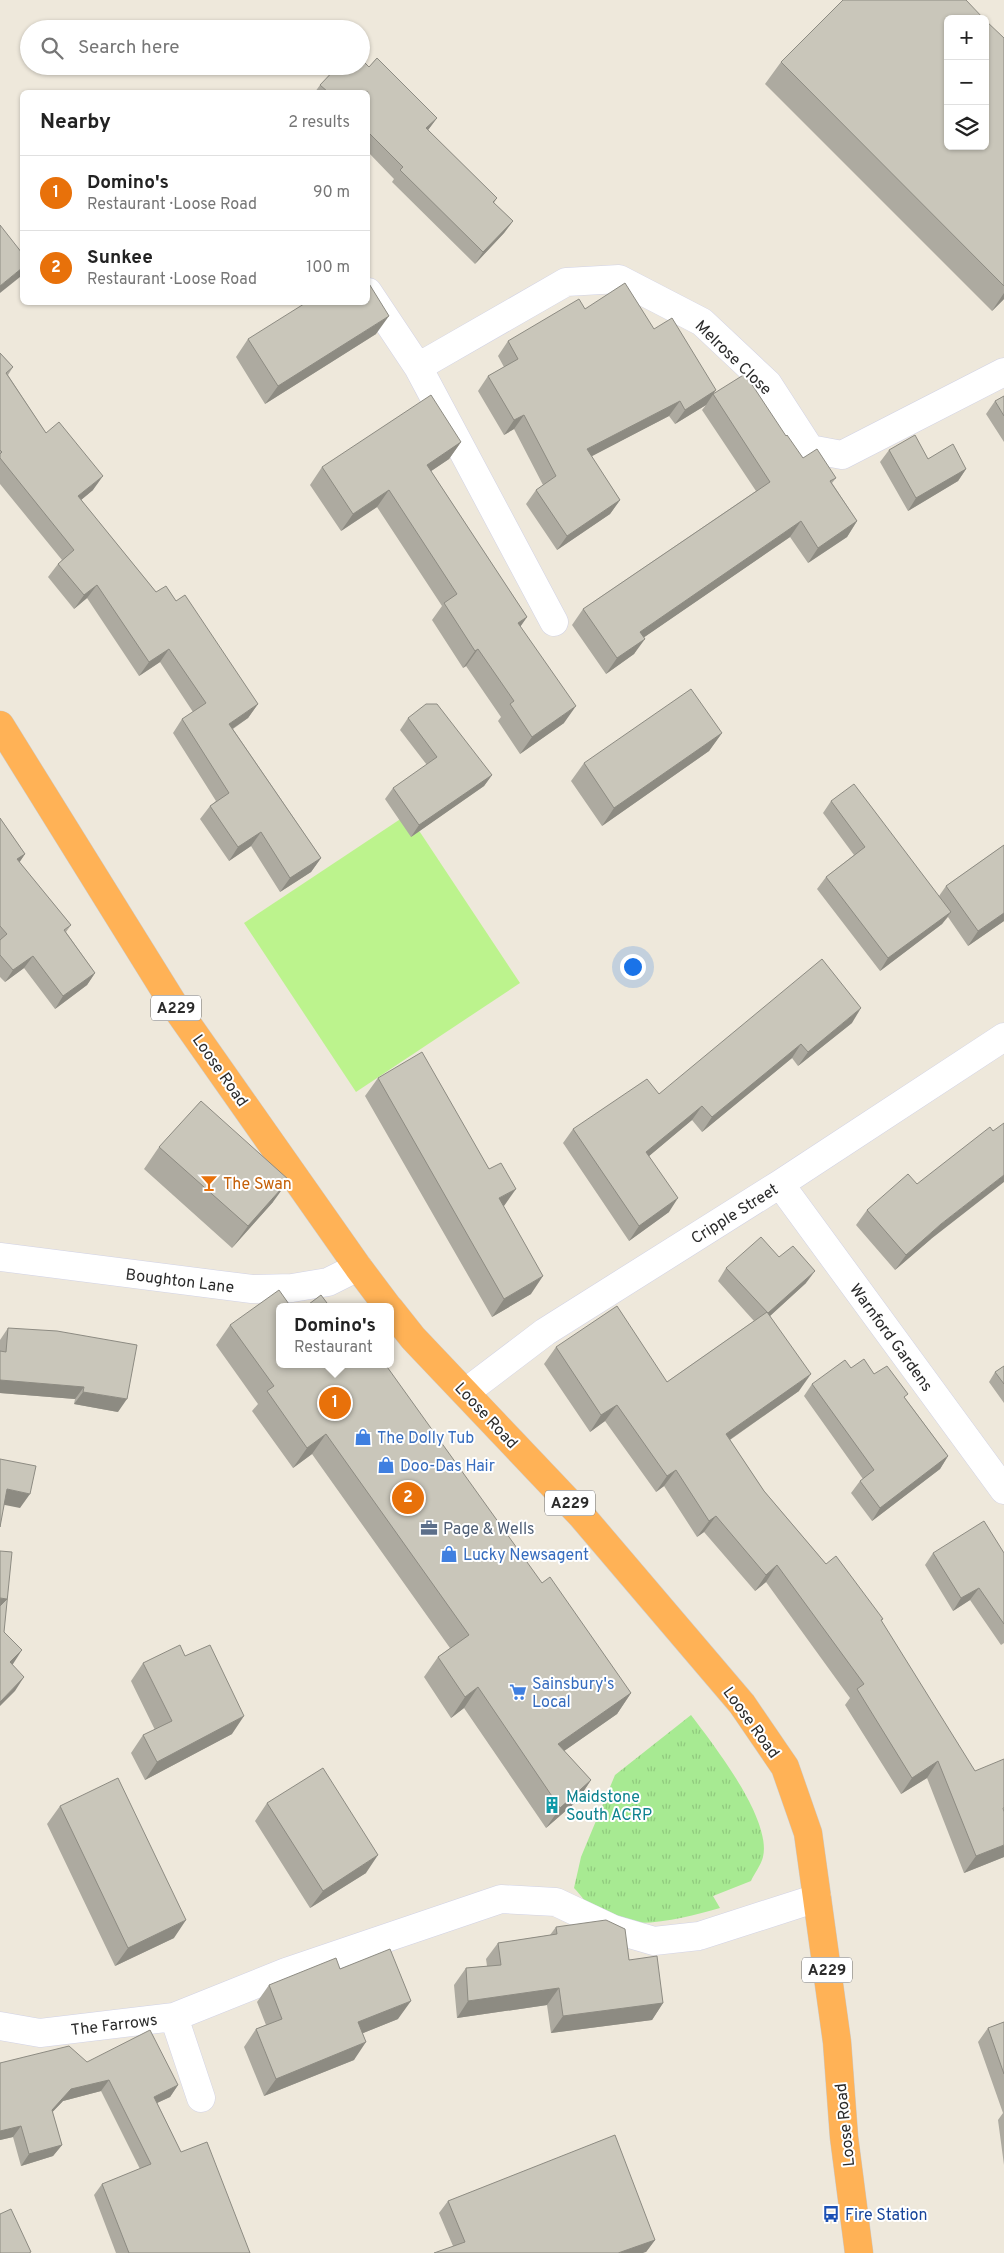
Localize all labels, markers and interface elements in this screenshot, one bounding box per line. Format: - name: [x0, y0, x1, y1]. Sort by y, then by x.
- map controls: [944, 15, 989, 150]
- button: +: [944, 15, 989, 60]
- search box: [20, 20, 370, 75]
- icon: search: [38, 34, 66, 62]
- text: Search here: [78, 36, 180, 60]
- button: −: [944, 60, 989, 105]
- button: layers: [944, 105, 989, 150]
- text: Nearby: [40, 109, 111, 136]
- text: 2 results: [288, 113, 350, 133]
- text: Domino's: [87, 171, 169, 195]
- text: 1: [53, 183, 59, 203]
- text: 90 m: [313, 183, 350, 203]
- text: Restaurant · Loose Road: [87, 195, 257, 215]
- text: Sunkee: [87, 246, 153, 270]
- text: 2: [51, 258, 61, 278]
- text: 100 m: [306, 258, 350, 278]
- text: Restaurant · Loose Road: [87, 270, 257, 290]
- street label: Melrose Close: [690, 317, 775, 400]
- your location: [620, 954, 646, 980]
- road number: A229: [151, 996, 201, 1020]
- street label: Loose Road: [187, 1031, 252, 1111]
- bar icon: The Swan: [199, 1173, 219, 1193]
- place label: The Swan: [223, 1175, 292, 1195]
- street label: Cripple Street: [688, 1180, 782, 1249]
- street label: Boughton Lane: [124, 1265, 235, 1299]
- street label: Warnford Gardens: [844, 1280, 936, 1396]
- popup: [276, 1303, 394, 1368]
- text: Domino's: [294, 1314, 376, 1338]
- text: Restaurant: [294, 1338, 373, 1358]
- street label: Loose Road: [450, 1379, 521, 1454]
- pin: 1: [319, 1384, 351, 1422]
- shop icon: The Dolly Tub: [353, 1427, 373, 1447]
- place label: The Dolly Tub: [377, 1429, 474, 1449]
- shop icon: Doo-Das Hair: [376, 1455, 396, 1475]
- place label: Doo-Das Hair: [400, 1457, 495, 1477]
- pin: 2: [392, 1479, 424, 1517]
- road number: A229: [545, 1490, 595, 1516]
- office icon: Page & Wells: [419, 1518, 439, 1538]
- place label: Page & Wells: [443, 1520, 535, 1540]
- shop icon: Lucky Newsagent: [439, 1544, 459, 1564]
- place label: Lucky Newsagent: [463, 1546, 589, 1566]
- place label: Sainsbury's Local: [532, 1675, 614, 1713]
- supermarket icon: Sainsbury's Local: [508, 1682, 528, 1702]
- street label: Loose Road: [718, 1683, 783, 1763]
- place label: Maidstone South ACRP: [566, 1788, 652, 1826]
- building icon: Maidstone South ACRP: [542, 1795, 562, 1815]
- road number: A229: [802, 1958, 852, 1982]
- street label: The Farrows: [70, 2011, 159, 2041]
- street label: Loose Road: [832, 2082, 860, 2167]
- bus stop icon: Fire Station: [821, 2204, 841, 2224]
- place label: Fire Station: [845, 2206, 927, 2226]

